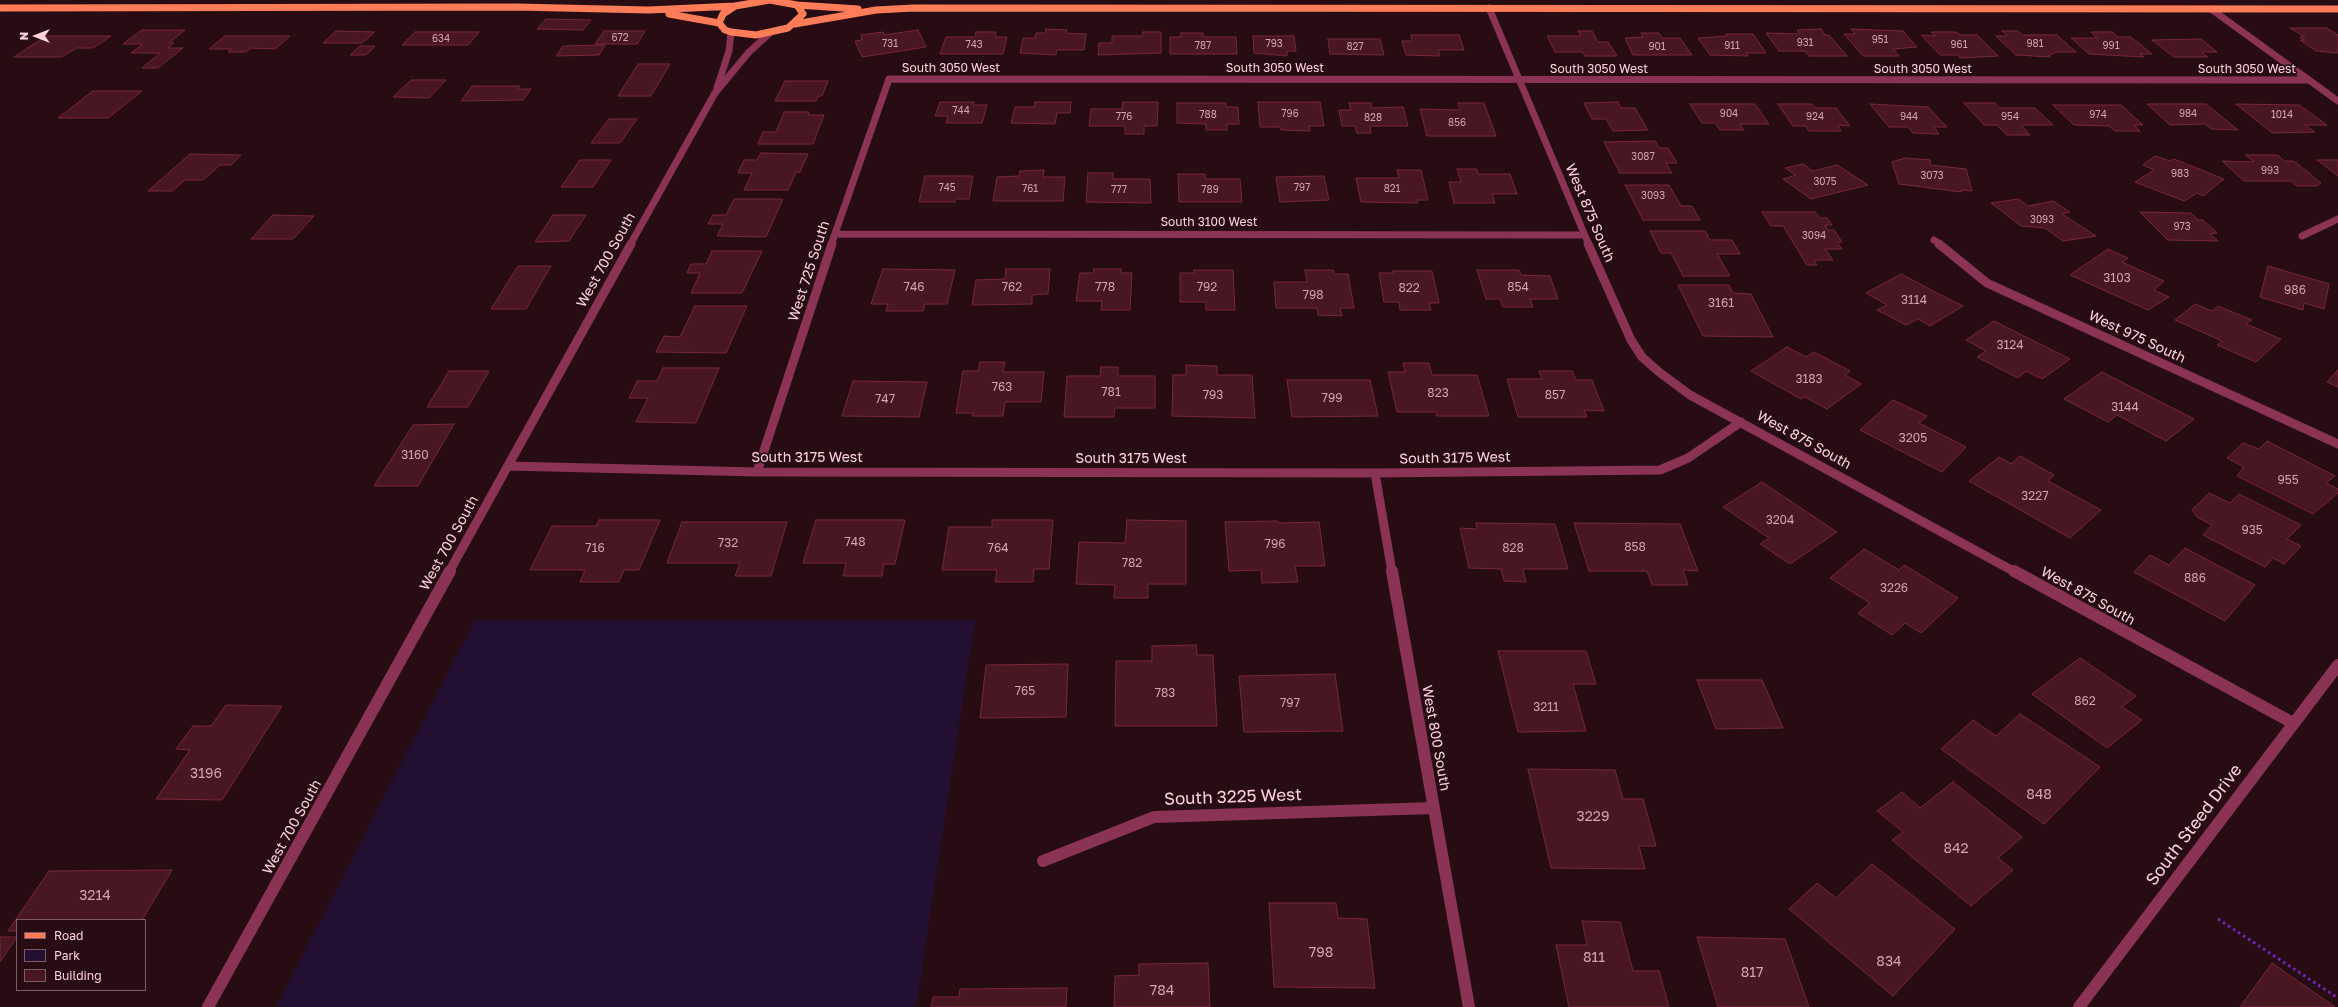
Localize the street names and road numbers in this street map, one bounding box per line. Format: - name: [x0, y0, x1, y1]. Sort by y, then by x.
- street label: South 3050 West: [902, 61, 1000, 75]
- street label: South 3050 West: [1226, 61, 1324, 75]
- street label: South 3050 West: [1550, 62, 1648, 76]
- street label: South 3050 West: [1874, 62, 1972, 76]
- street label: South 3050 West: [2198, 62, 2296, 76]
- street label: West 875 South: [1562, 161, 1618, 265]
- street label: West 700 South: [573, 210, 639, 310]
- street label: South 3100 West: [1160, 215, 1258, 229]
- street label: West 725 South: [785, 219, 833, 323]
- street label: West 975 South: [2086, 307, 2188, 367]
- street label: West 875 South: [1754, 407, 1854, 473]
- street label: South 3175 West: [1399, 449, 1511, 467]
- street label: South 3175 West: [751, 450, 863, 466]
- street label: South 3175 West: [1075, 451, 1187, 467]
- street label: West 700 South: [416, 493, 482, 593]
- street label: West 875 South: [2038, 563, 2138, 629]
- street label: West 800 South: [1418, 684, 1454, 792]
- street label: South Steed Drive: [2142, 760, 2246, 890]
- street label: West 700 South: [259, 777, 325, 877]
- street label: South 3225 West: [1164, 784, 1302, 810]

